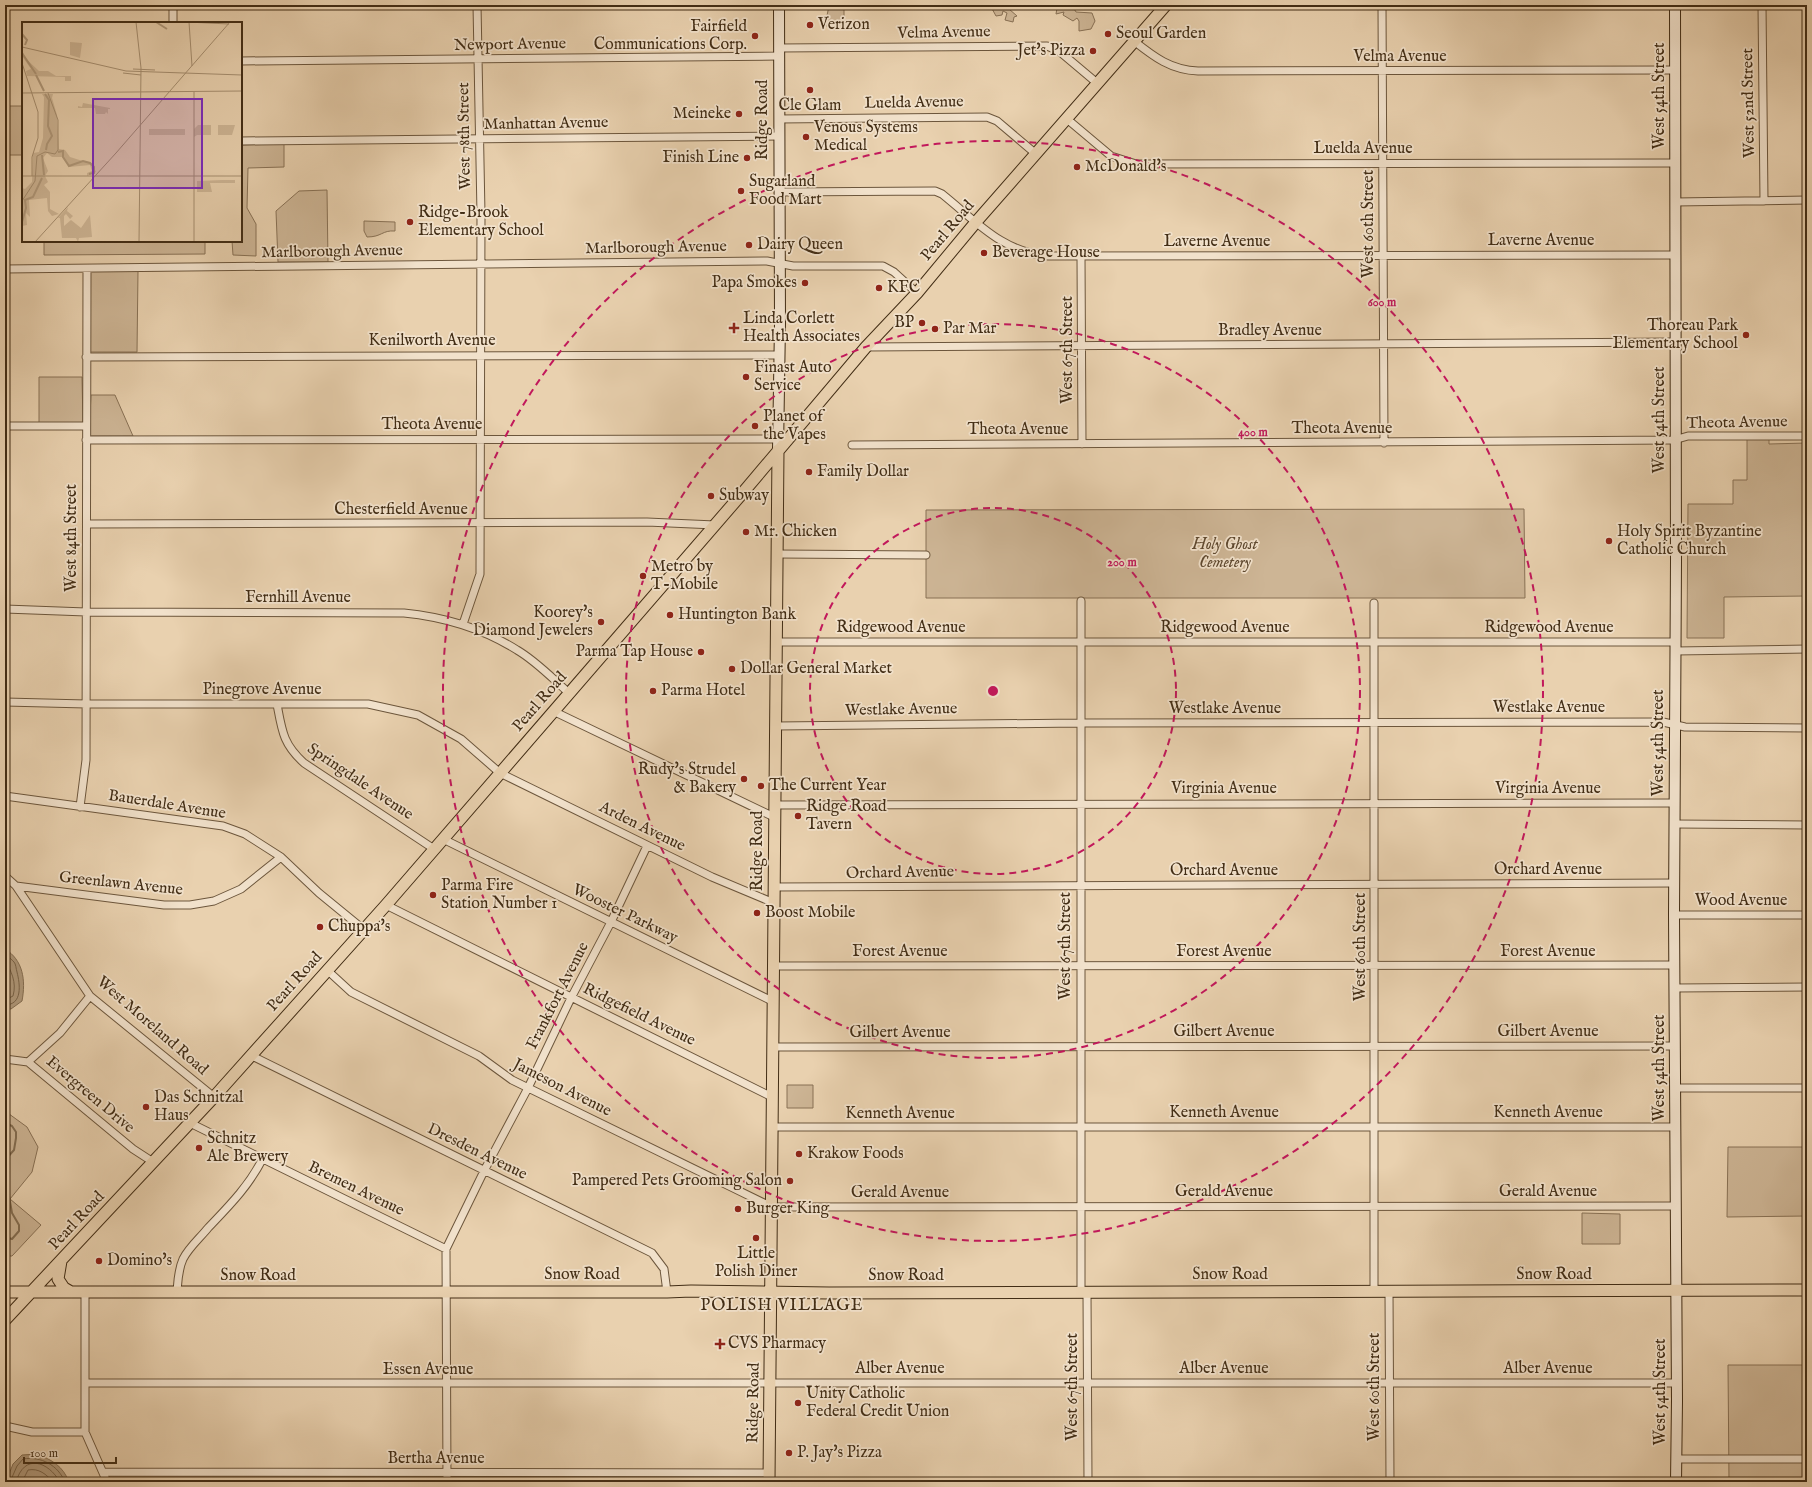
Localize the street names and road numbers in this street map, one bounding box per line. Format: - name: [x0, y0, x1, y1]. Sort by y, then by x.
- street label: Velma Avenue: [896, 22, 991, 44]
- street label: Newport Avenue: [454, 34, 566, 56]
- street label: West 54th Street: [1650, 42, 1670, 150]
- street label: Velma Avenue: [1352, 47, 1447, 67]
- street label: West 52nd Street: [1738, 47, 1760, 158]
- street label: Ridge Road: [753, 79, 773, 160]
- street label: West 78th Street: [454, 82, 476, 190]
- street label: Luelda Avenue: [864, 92, 964, 114]
- street label: Manhattan Avenue: [483, 113, 609, 135]
- street label: Luelda Avenue: [1313, 139, 1413, 159]
- street label: West 60th Street: [1359, 169, 1379, 278]
- street label: Pearl Road: [917, 196, 979, 265]
- street label: Laverne Avenue: [1488, 231, 1594, 251]
- street label: Laverne Avenue: [1164, 232, 1270, 252]
- street label: Marlborough Avenue: [585, 237, 727, 259]
- street label: Marlborough Avenue: [261, 241, 403, 263]
- street label: West 67th Street: [1058, 296, 1078, 404]
- street label: Bradley Avenue: [1218, 321, 1322, 341]
- street label: Kenilworth Avenue: [368, 331, 496, 351]
- street label: West 54th Street: [1650, 366, 1670, 474]
- street label: Theota Avenue: [1686, 412, 1788, 434]
- street label: Theota Avenue: [382, 415, 482, 435]
- street label: Theota Avenue: [1292, 419, 1392, 439]
- street label: Theota Avenue: [968, 420, 1068, 440]
- street label: West 84th Street: [62, 484, 82, 592]
- street label: Chesterfield Avenue: [334, 500, 468, 520]
- street label: Fernhill Avenue: [245, 588, 351, 608]
- street label: Ridgewood Avenue: [836, 618, 966, 638]
- street label: Ridgewood Avenue: [1160, 618, 1290, 638]
- street label: Ridgewood Avenue: [1484, 618, 1614, 638]
- street label: Pearl Road: [508, 667, 572, 736]
- street label: Pinegrove Avenue: [202, 680, 322, 700]
- street label: West 54th Street: [1649, 689, 1669, 797]
- street label: Westlake Avenue: [1493, 698, 1605, 718]
- street label: Westlake Avenue: [845, 699, 957, 721]
- street label: Westlake Avenue: [1169, 699, 1281, 719]
- street label: Springdale Avenue: [303, 739, 417, 825]
- street label: Virginia Avenue: [1170, 779, 1277, 799]
- street label: Virginia Avenue: [1494, 779, 1601, 799]
- street label: Bauerdale Avenue: [107, 786, 227, 824]
- street label: Arden Avenue: [595, 797, 688, 856]
- street label: Ridge Road: [748, 810, 768, 891]
- street label: Orchard Avenue: [1494, 860, 1602, 880]
- street label: Orchard Avenue: [1170, 861, 1278, 881]
- street label: Orchard Avenue: [846, 862, 954, 884]
- street label: Greenlawn Avenue: [58, 868, 184, 900]
- street label: Wooster Parkway: [569, 880, 681, 948]
- street label: Wood Avenue: [1695, 891, 1787, 911]
- street label: West 67th Street: [1056, 892, 1076, 1000]
- street label: West 60th Street: [1351, 892, 1371, 1001]
- street label: Frankfort Avenue: [522, 939, 594, 1053]
- street label: Forest Avenue: [852, 942, 948, 962]
- street label: Forest Avenue: [1176, 942, 1272, 962]
- street label: Forest Avenue: [1500, 942, 1596, 962]
- street label: Pearl Road: [263, 948, 327, 1016]
- street label: West Moreland Road: [92, 972, 212, 1080]
- street label: Ridgefield Avenue: [579, 979, 699, 1051]
- street label: West 54th Street: [1650, 1014, 1670, 1122]
- street label: Gilbert Avenue: [1173, 1022, 1275, 1042]
- street label: Gilbert Avenue: [1497, 1022, 1599, 1042]
- street label: Gilbert Avenue: [849, 1023, 951, 1043]
- street label: Evergreen Drive: [42, 1052, 138, 1138]
- street label: Jameson Avenue: [508, 1054, 615, 1121]
- street label: Kenneth Avenue: [1169, 1103, 1279, 1123]
- street label: Kenneth Avenue: [1493, 1103, 1603, 1123]
- street label: Kenneth Avenue: [845, 1104, 955, 1124]
- street label: Dresden Avenue: [424, 1119, 530, 1185]
- street label: Bremen Avenue: [305, 1157, 407, 1221]
- street label: Gerald Avenue: [1175, 1182, 1273, 1202]
- street label: Gerald Avenue: [1499, 1182, 1597, 1202]
- street label: Gerald Avenue: [851, 1183, 949, 1203]
- street label: Pearl Road: [45, 1187, 110, 1255]
- street label: Snow Road: [544, 1265, 620, 1285]
- street label: Snow Road: [1192, 1265, 1268, 1285]
- street label: Snow Road: [1516, 1265, 1592, 1285]
- street label: Snow Road: [220, 1266, 296, 1286]
- street label: Snow Road: [868, 1266, 944, 1286]
- street label: West 60th Street: [1365, 1332, 1385, 1441]
- street label: West 67th Street: [1063, 1333, 1083, 1441]
- street label: West 54th Street: [1651, 1338, 1671, 1446]
- street label: Alber Avenue: [854, 1359, 945, 1379]
- street label: Alber Avenue: [1178, 1359, 1269, 1379]
- street label: Alber Avenue: [1502, 1359, 1593, 1379]
- street label: Essen Avenue: [383, 1360, 473, 1380]
- street label: Ridge Road: [743, 1362, 765, 1443]
- street label: Bertha Avenue: [387, 1449, 485, 1469]

